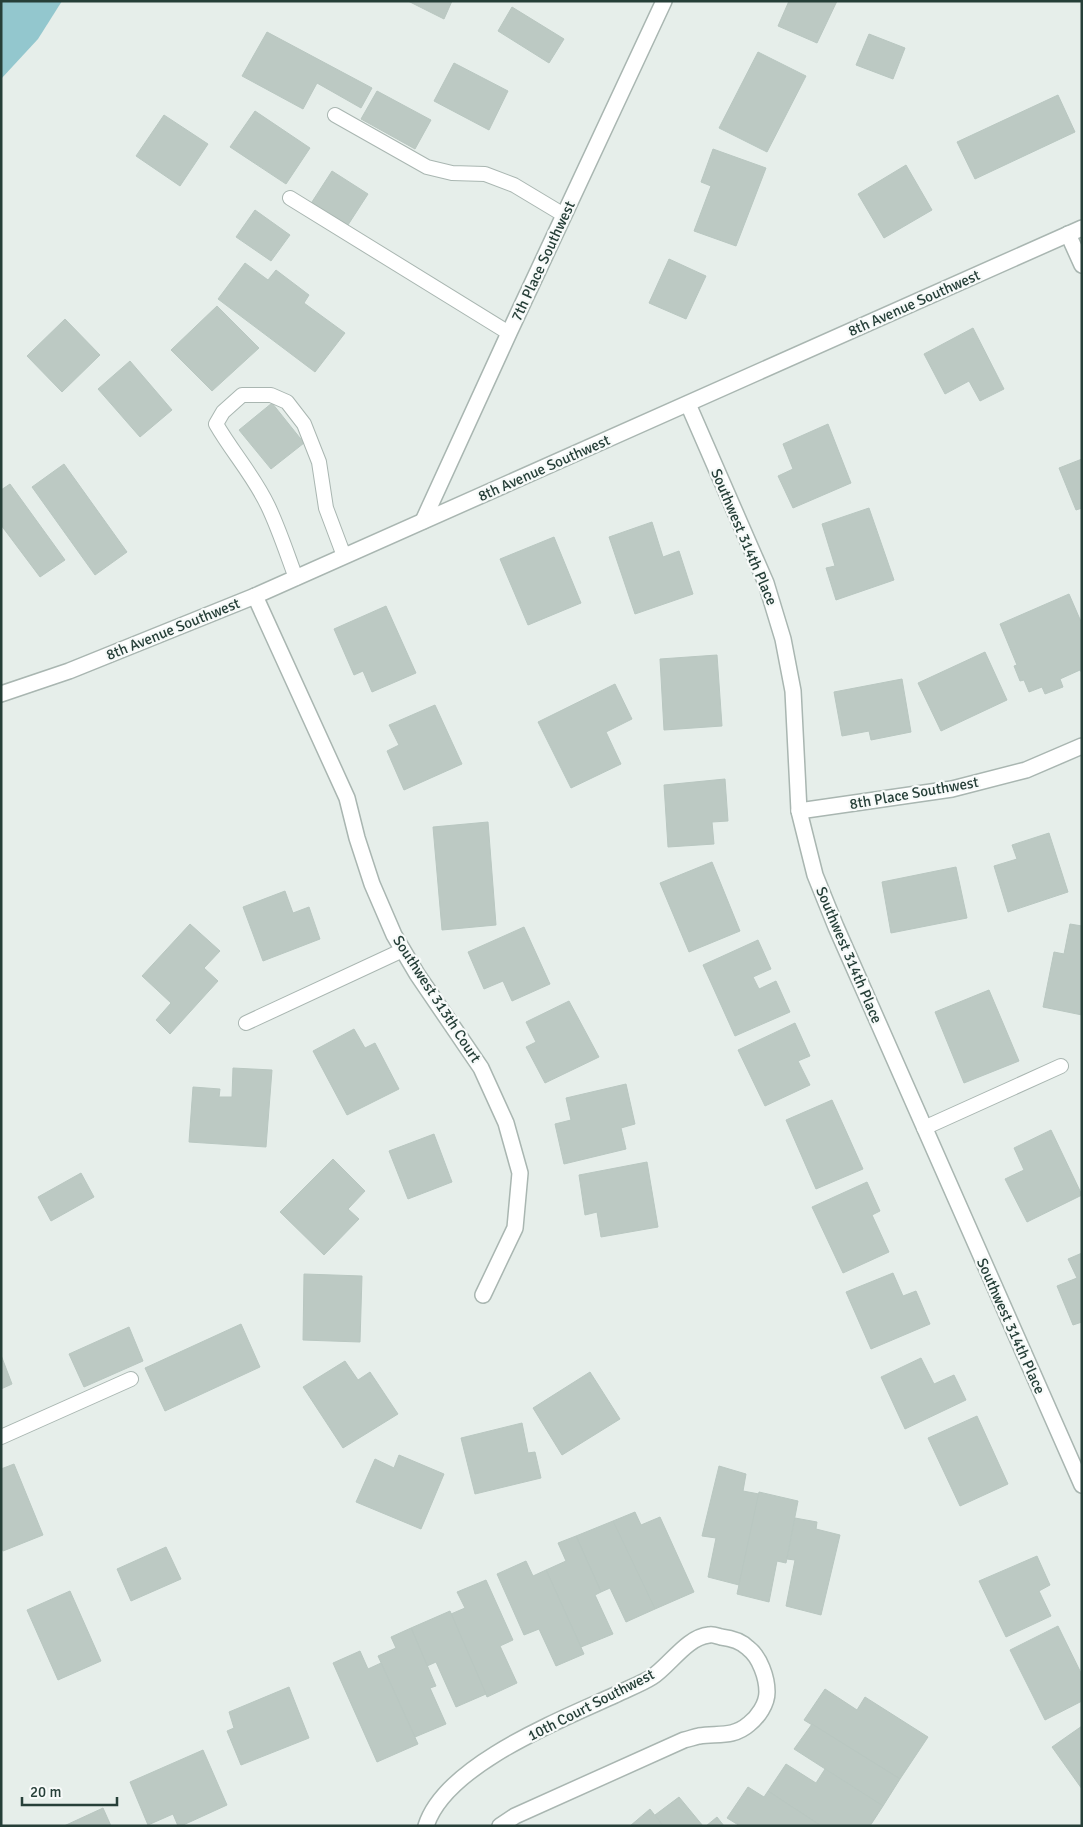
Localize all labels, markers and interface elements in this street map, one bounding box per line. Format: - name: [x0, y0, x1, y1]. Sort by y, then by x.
- street label: 7th Place Southwest: [507, 198, 579, 324]
- street label: 8th Avenue Southwest: [845, 266, 983, 340]
- street label: 8th Avenue Southwest: [475, 431, 613, 505]
- street label: Southwest 314th Place: [707, 466, 781, 608]
- street label: 8th Avenue Southwest: [104, 594, 242, 664]
- street label: 8th Place Southwest: [848, 773, 980, 813]
- street label: Southwest 314th Place: [812, 884, 886, 1026]
- street label: Southwest 313th Court: [389, 932, 485, 1066]
- street label: Southwest 314th Place: [973, 1255, 1049, 1397]
- street label: 10th Court Southwest: [525, 1665, 657, 1745]
- scale bar: [22, 1774, 118, 1806]
- text: 20 m: [30, 1783, 61, 1801]

